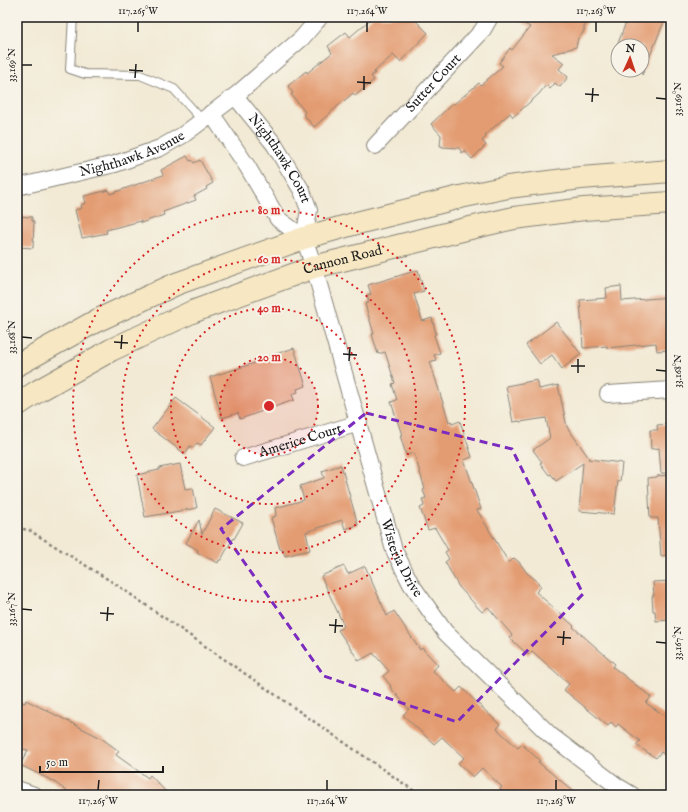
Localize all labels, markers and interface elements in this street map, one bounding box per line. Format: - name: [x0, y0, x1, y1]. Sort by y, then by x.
- text: 117.265°W: [118, 5, 158, 18]
- text: 117.264°W: [347, 5, 388, 18]
- text: 117.263°W: [576, 5, 616, 18]
- north arrow: [610, 38, 650, 78]
- text: N: [624, 42, 636, 56]
- text: 33.169°N: [6, 48, 19, 82]
- street label: Sutter Court: [402, 50, 465, 116]
- text: 33.169°N: [672, 82, 685, 116]
- street label: Nighthawk Court: [244, 110, 315, 206]
- street label: Nighthawk Avenue: [78, 126, 189, 181]
- text: 80 m: [258, 203, 281, 218]
- street label: Cannon Road: [301, 241, 385, 279]
- text: 60 m: [258, 252, 281, 267]
- text: 40 m: [257, 301, 282, 316]
- text: 33.168°N: [6, 320, 19, 354]
- text: 20 m: [257, 350, 281, 365]
- text: 33.168°N: [672, 354, 685, 388]
- centre of rings: [262, 399, 276, 413]
- street label: Americe Court: [256, 420, 344, 462]
- street label: Wisteria Drive: [377, 517, 427, 601]
- text: 33.167°N: [6, 592, 19, 626]
- text: 33.167°N: [672, 626, 685, 660]
- scale bar: [40, 748, 163, 774]
- text: 50 m: [46, 755, 68, 770]
- text: 117.265°W: [78, 795, 118, 808]
- text: 117.264°W: [307, 795, 348, 808]
- text: 117.263°W: [536, 795, 576, 808]

